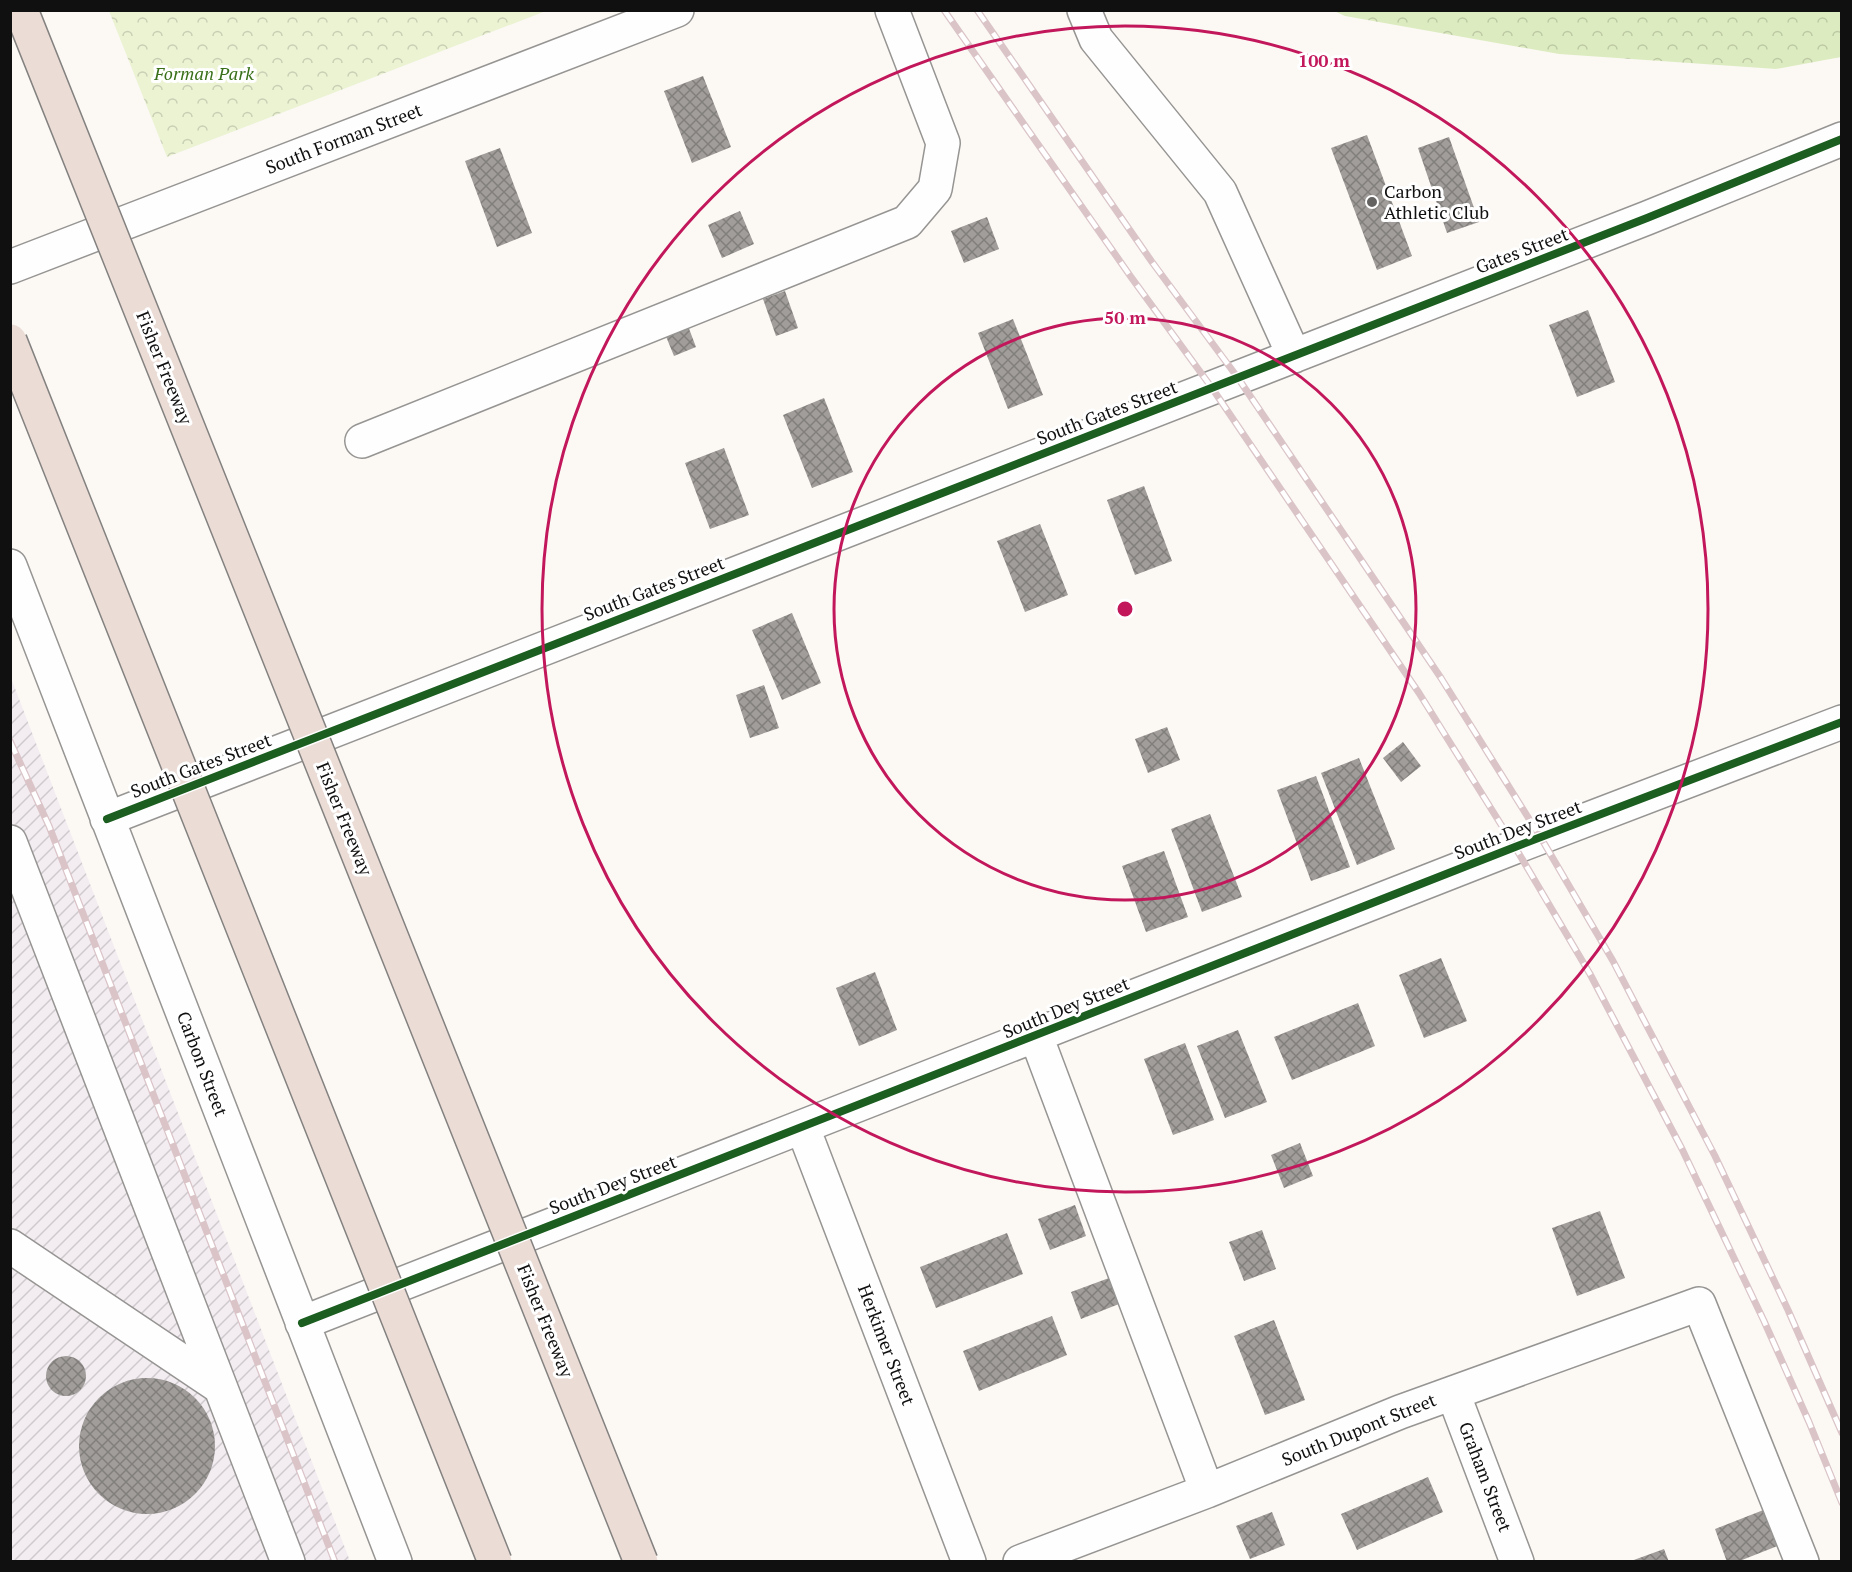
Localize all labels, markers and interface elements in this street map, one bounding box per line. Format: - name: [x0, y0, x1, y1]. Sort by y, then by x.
- text: 100 m: [1298, 48, 1350, 72]
- park label: Forman Park: [153, 61, 254, 85]
- street label: South Forman Street: [262, 97, 426, 179]
- place label: Carbon Athletic Club: [1384, 179, 1489, 224]
- marker: Carbon Athletic Club: [1365, 195, 1379, 209]
- street label: Gates Street: [1472, 221, 1572, 279]
- text: 50 m: [1104, 305, 1146, 329]
- street label: Fisher Freeway: [131, 307, 199, 429]
- street label: South Gates Street: [1033, 374, 1181, 450]
- street label: South Gates Street: [580, 550, 728, 626]
- centre of rings: [1115, 599, 1135, 619]
- street label: South Gates Street: [127, 727, 275, 803]
- street label: Fisher Freeway: [311, 758, 379, 880]
- street label: South Dey Street: [1451, 794, 1585, 864]
- street label: South Dey Street: [999, 971, 1133, 1043]
- street label: Carbon Street: [172, 1008, 234, 1120]
- street label: South Dey Street: [546, 1149, 680, 1219]
- street label: Fisher Freeway: [512, 1260, 580, 1382]
- street label: Herkimer Street: [853, 1281, 921, 1409]
- street label: South Dupont Street: [1278, 1387, 1440, 1471]
- street label: Graham Street: [1454, 1418, 1518, 1535]

